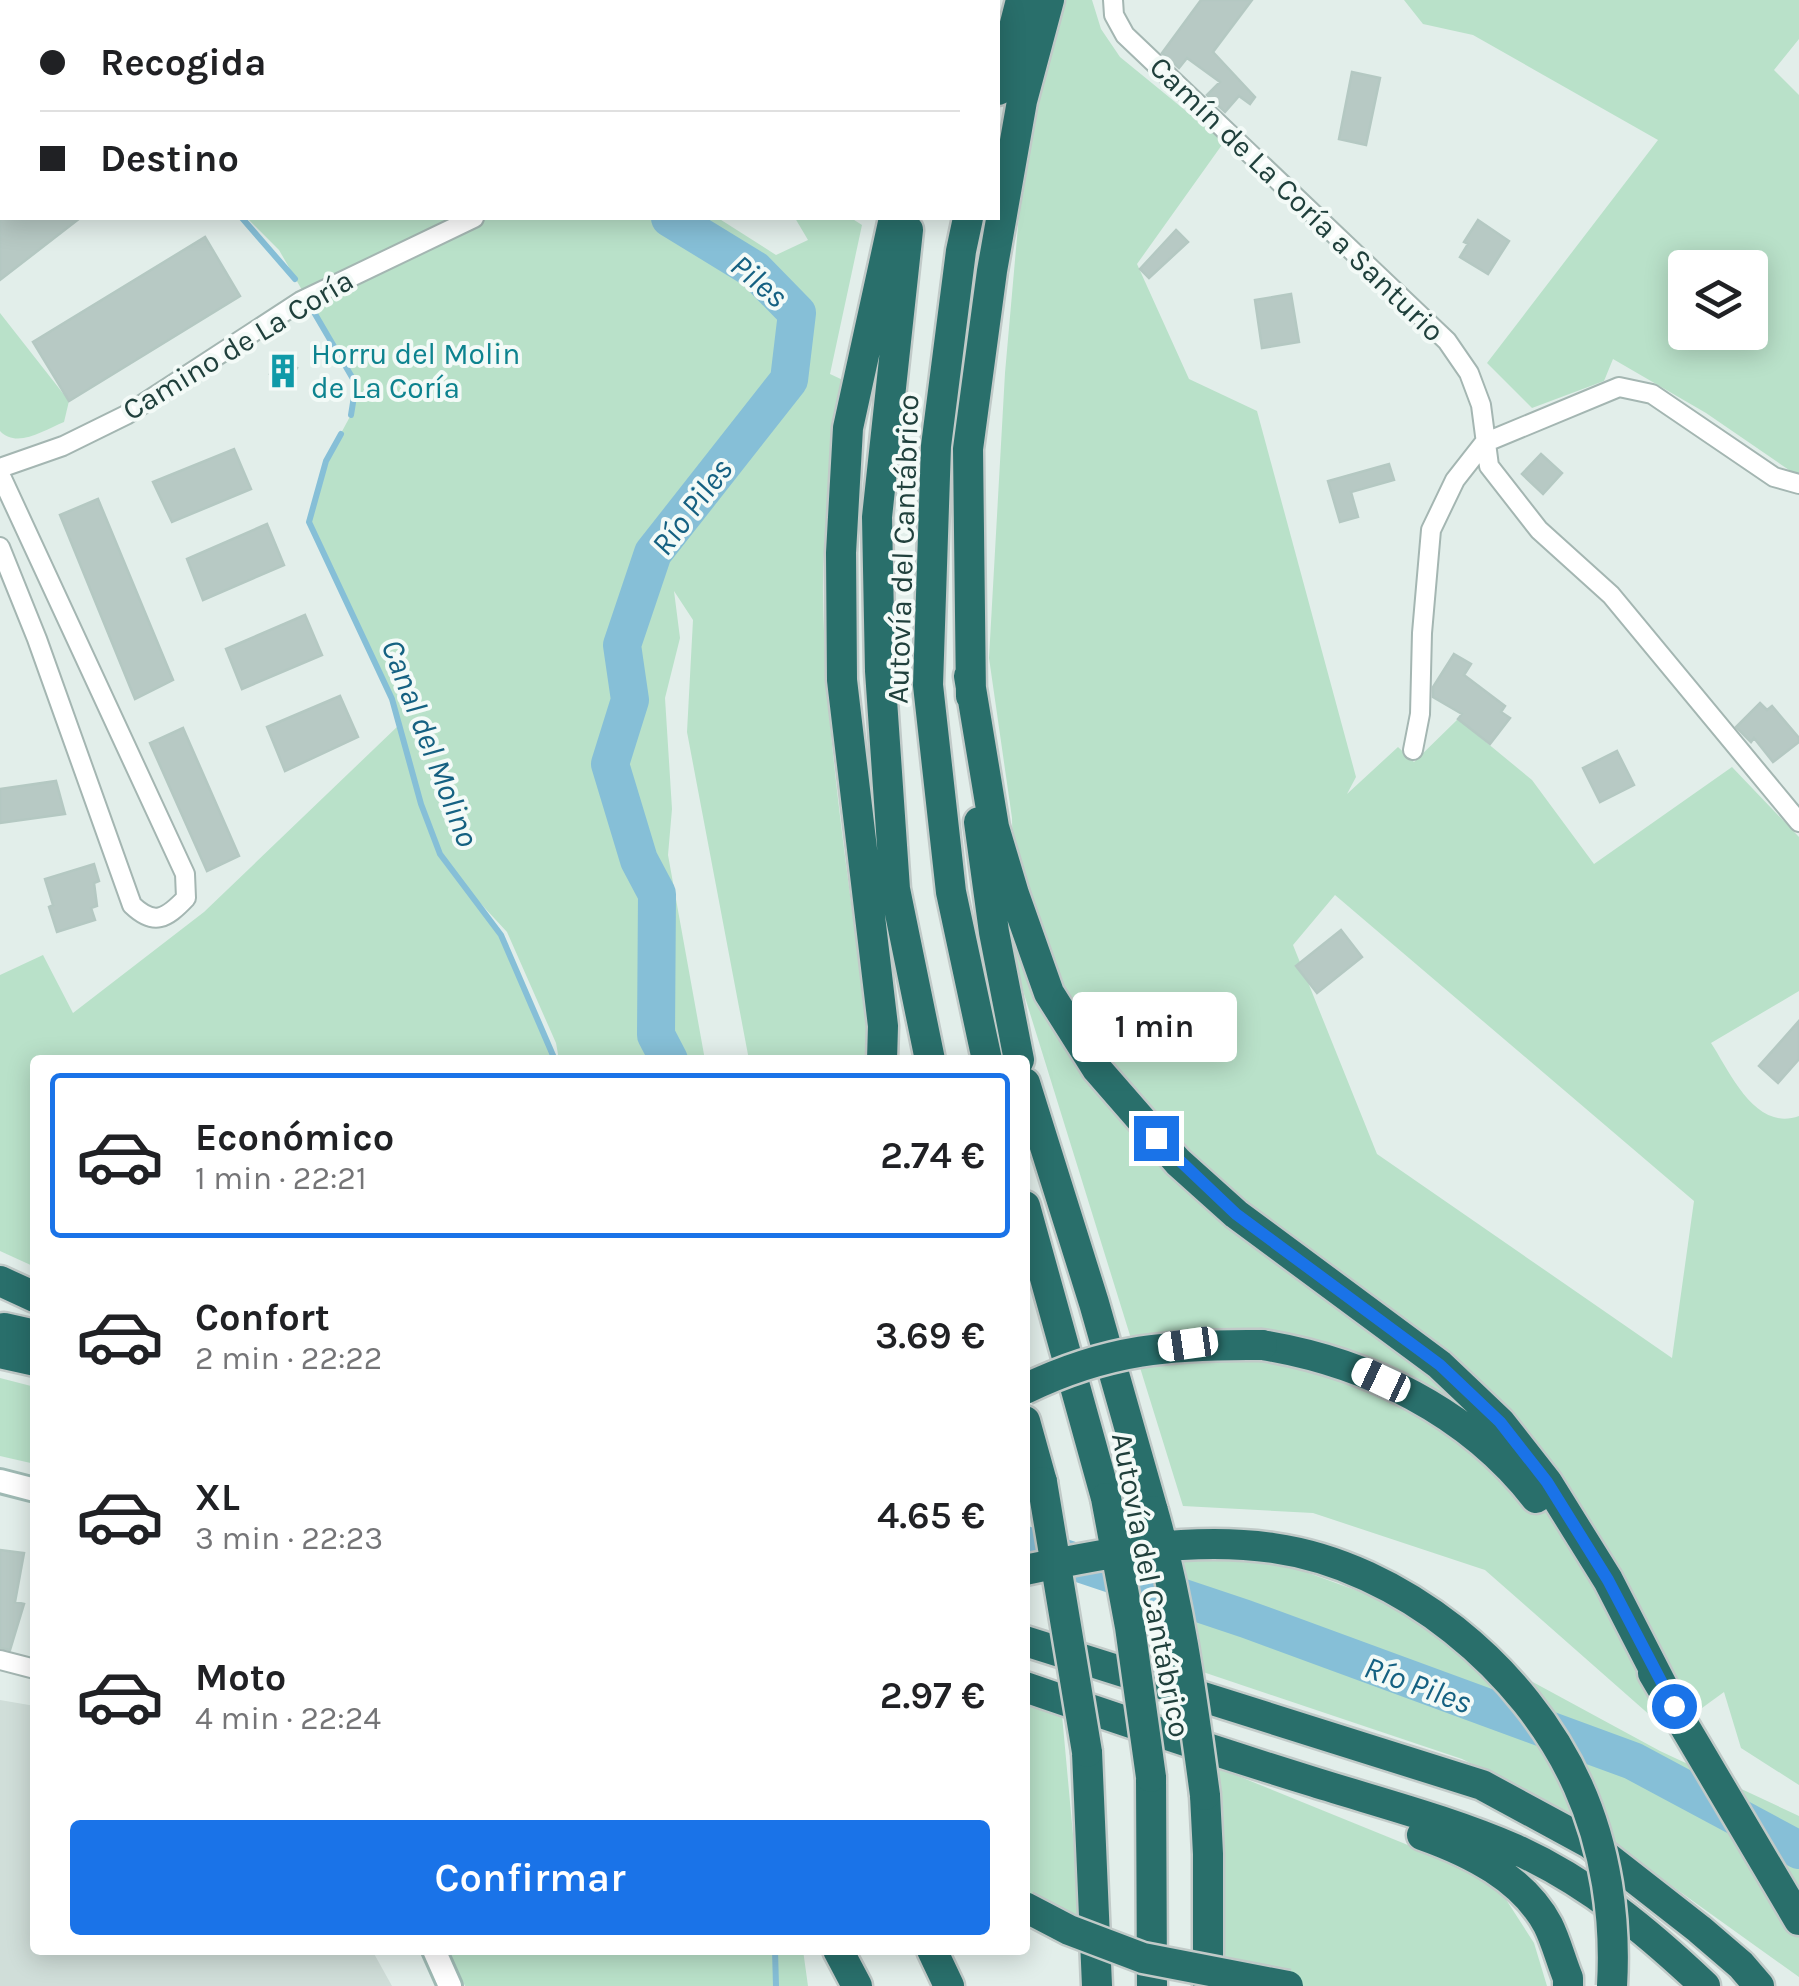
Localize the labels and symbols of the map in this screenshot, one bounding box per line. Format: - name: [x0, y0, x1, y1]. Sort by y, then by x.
- street label: Camín de La Coría a Santurio: [1142, 49, 1452, 349]
- water label: Piles: [723, 247, 795, 315]
- street label: Camino de La Coría: [116, 262, 360, 428]
- place label: Horru del Molin de La Coría: [311, 336, 520, 406]
- building icon: Horru del Molin de La Coría: [264, 352, 302, 390]
- street label: Autovía del Cantábrico: [880, 394, 926, 704]
- water label: Río Piles: [644, 451, 740, 563]
- water label: Canal del Molino: [373, 634, 487, 852]
- callout: 1 min: [1074, 993, 1238, 1063]
- route end: [1134, 1116, 1179, 1161]
- car: [1156, 1325, 1220, 1363]
- car: [1347, 1354, 1415, 1406]
- street label: Autovía del Cantábrico: [1104, 1430, 1198, 1740]
- water label: Río Piles: [1359, 1649, 1477, 1721]
- route start: [1652, 1684, 1697, 1729]

